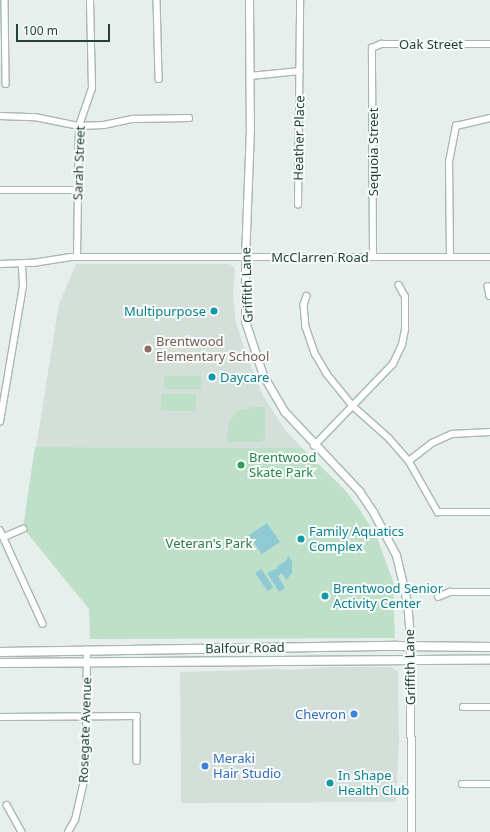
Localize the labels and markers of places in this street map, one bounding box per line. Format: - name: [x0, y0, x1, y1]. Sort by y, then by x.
- place label: Multipurpose: [124, 303, 206, 319]
- marker: Multipurpose: [209, 306, 219, 316]
- place label: Brentwood Elementary School: [156, 334, 269, 365]
- marker: Brentwood Elementary School: [143, 344, 153, 354]
- place label: Daycare: [220, 369, 269, 385]
- marker: Daycare: [207, 372, 217, 382]
- place label: Brentwood Skate Park: [249, 450, 317, 481]
- marker: Brentwood Skate Park: [236, 460, 246, 470]
- place label: Family Aquatics Complex: [309, 524, 404, 555]
- marker: Family Aquatics Complex: [296, 534, 306, 544]
- place label: Brentwood Senior Activity Center: [333, 581, 443, 612]
- marker: Brentwood Senior Activity Center: [320, 591, 330, 601]
- place label: Chevron: [295, 706, 346, 722]
- marker: Chevron: [349, 709, 359, 719]
- place label: Meraki Hair Studio: [213, 751, 281, 782]
- marker: Meraki Hair Studio: [200, 761, 210, 771]
- place label: In Shape Health Club: [338, 768, 409, 799]
- marker: In Shape Health Club: [325, 778, 335, 788]

